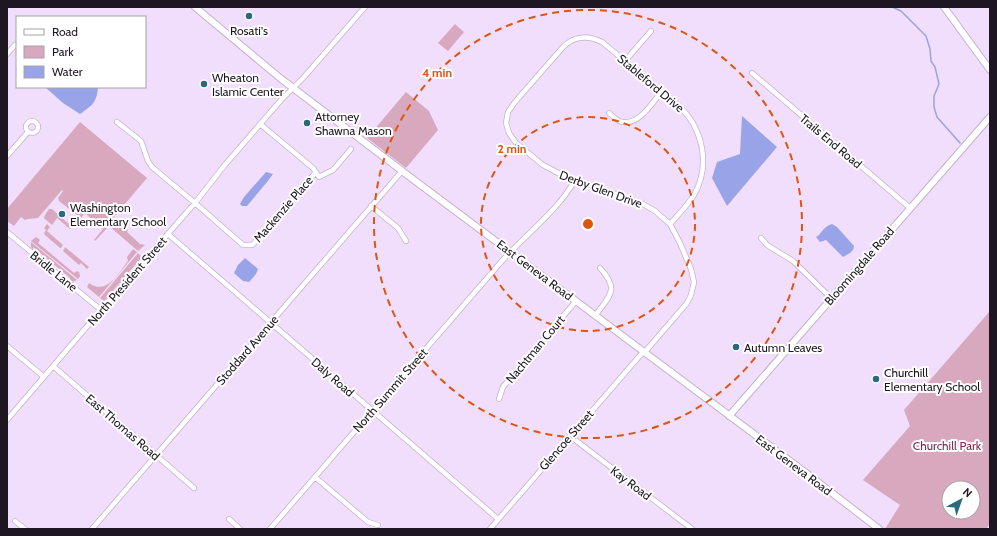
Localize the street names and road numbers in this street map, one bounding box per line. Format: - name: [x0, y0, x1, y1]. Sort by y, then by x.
- street label: Stableford Drive: [615, 51, 687, 115]
- street label: Trails End Road: [797, 111, 865, 171]
- street label: Derby Glen Drive: [558, 167, 644, 211]
- street label: Mackenzie Place: [250, 173, 316, 245]
- street label: Bloomingdale Road: [821, 224, 897, 308]
- street label: North President Street: [84, 233, 170, 329]
- street label: East Geneva Road: [494, 237, 576, 303]
- street label: Bridle Lane: [27, 247, 81, 295]
- street label: Stoddard Avenue: [213, 312, 281, 388]
- street label: Nachtman Court: [502, 312, 568, 386]
- street label: North Summit Street: [349, 345, 431, 435]
- street label: Daly Road: [308, 354, 358, 400]
- street label: East Thomas Road: [83, 391, 163, 463]
- street label: Glencoe Street: [536, 407, 596, 473]
- street label: East Geneva Road: [753, 432, 835, 498]
- street label: Kay Road: [608, 463, 654, 503]

